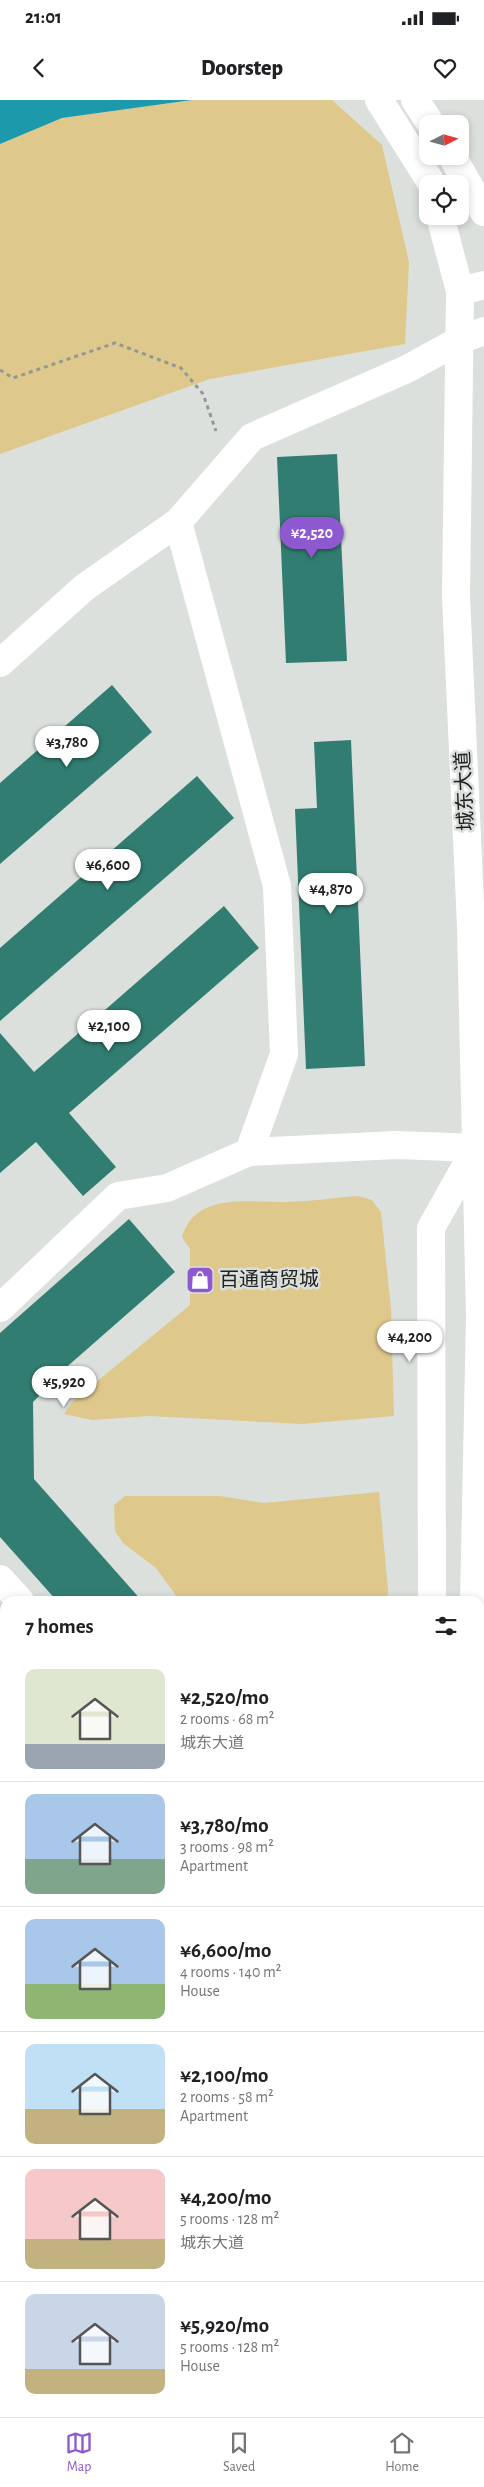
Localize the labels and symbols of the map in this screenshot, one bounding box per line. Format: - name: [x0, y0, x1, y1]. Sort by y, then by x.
- north arrow: [419, 115, 469, 165]
- pin: ¥2,520: [271, 516, 353, 559]
- pin: ¥3,780: [26, 726, 108, 768]
- street label: 城东大道: [451, 751, 477, 832]
- pin: ¥6,600: [67, 848, 149, 891]
- pin: ¥4,870: [290, 872, 372, 915]
- pin: ¥2,100: [68, 1010, 150, 1052]
- shop icon: 百通商贸城: [185, 1265, 215, 1295]
- place label: 百通商贸城: [219, 1268, 319, 1290]
- pin: ¥4,200: [369, 1320, 451, 1363]
- pin: ¥5,920: [23, 1366, 105, 1408]

